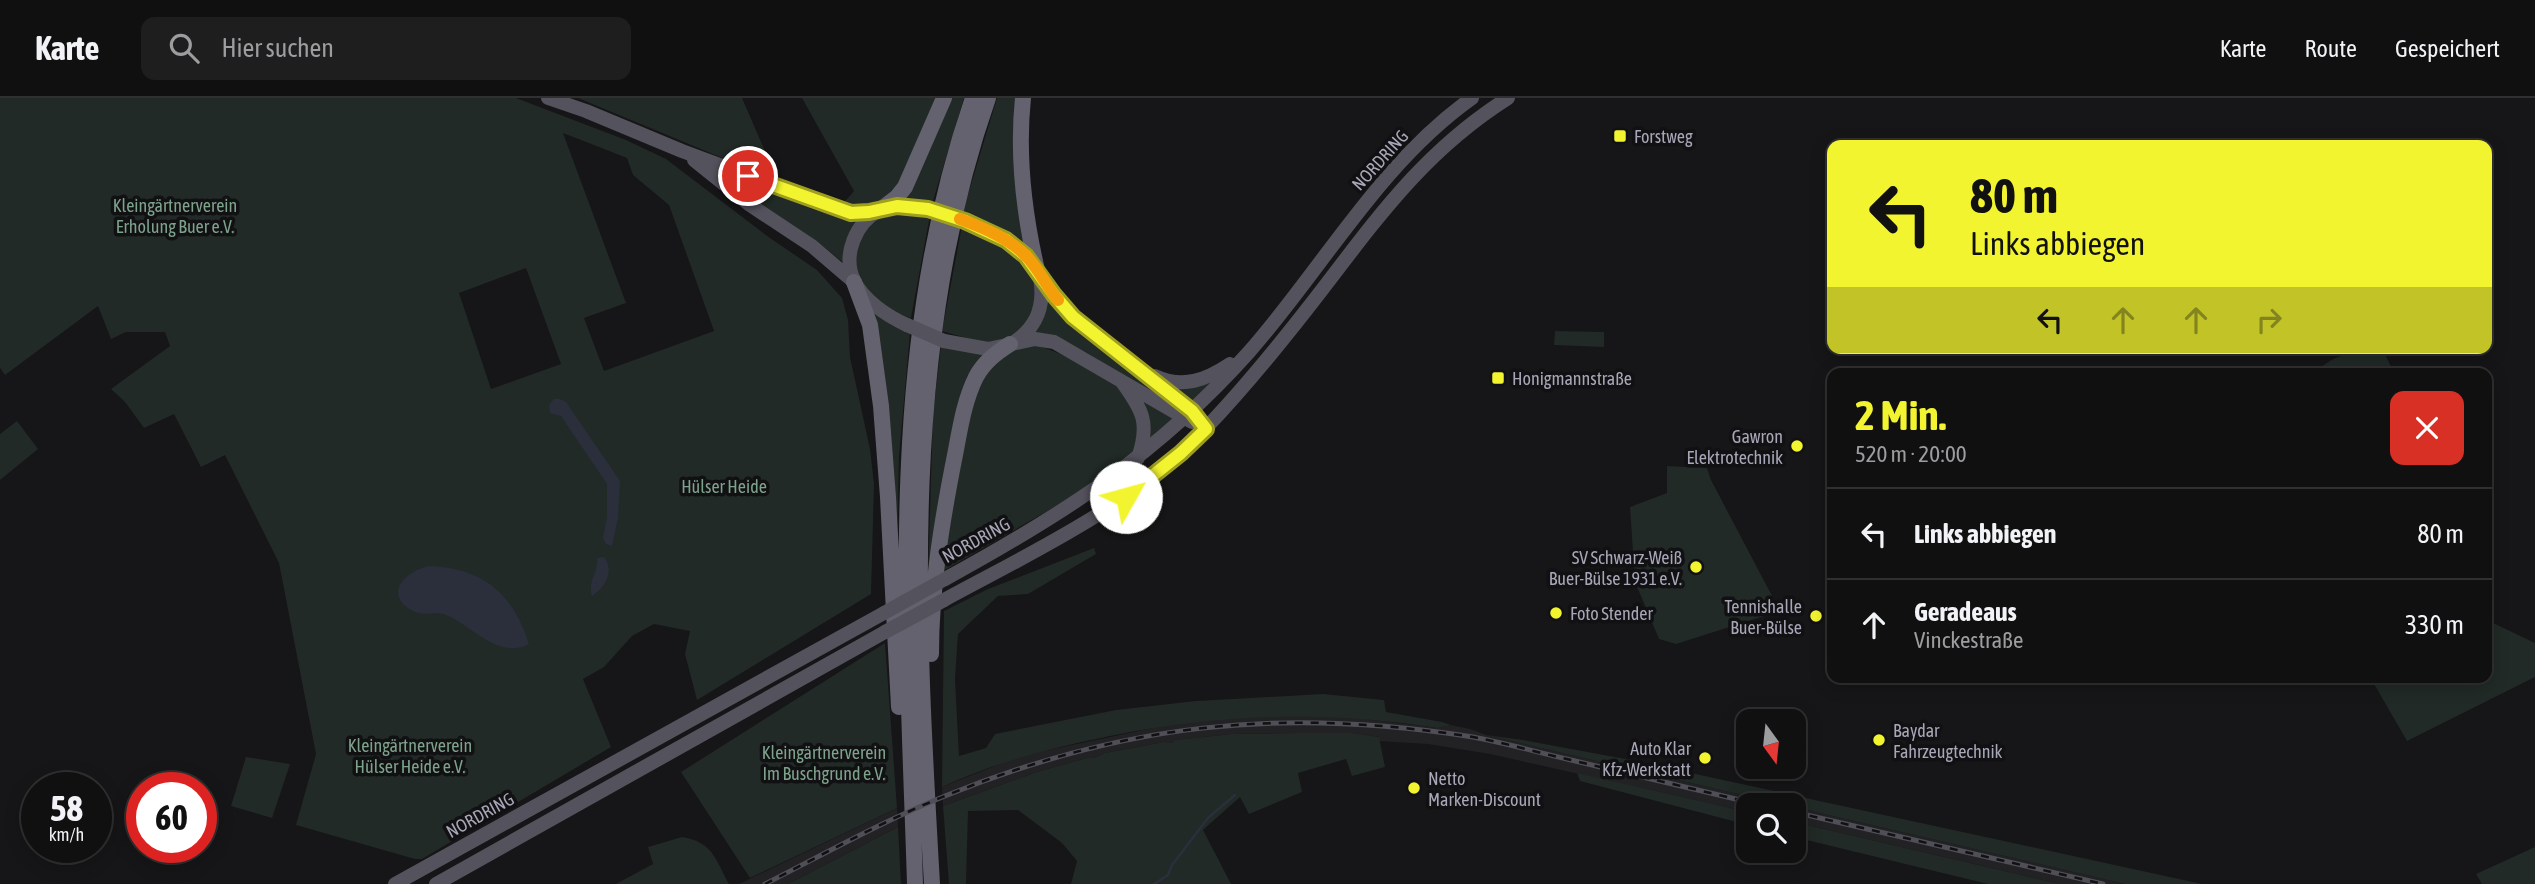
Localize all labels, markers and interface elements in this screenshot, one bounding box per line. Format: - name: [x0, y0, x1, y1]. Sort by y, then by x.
- search box: [141, 17, 631, 80]
- text: Karte: [35, 29, 99, 67]
- icon: search: [165, 29, 203, 67]
- text: Hier suchen: [221, 33, 334, 63]
- text: Karte: [2220, 35, 2266, 62]
- text: Route: [2304, 35, 2357, 62]
- text: Gespeichert: [2395, 35, 2500, 62]
- street label: NORDRING: [1347, 125, 1413, 195]
- place label: Forstweg: [1634, 126, 1693, 147]
- marker: Forstweg: [1612, 128, 1628, 144]
- pin: [718, 146, 778, 206]
- icon: arrive: [729, 157, 767, 195]
- text: 80 m: [1970, 167, 2058, 223]
- icon: left: [1855, 168, 1946, 259]
- park label: Kleingärtnerverein Erholung Buer e.V.: [113, 195, 237, 237]
- text: Links abbiegen: [1970, 225, 2145, 262]
- icon: left: [2031, 301, 2069, 339]
- icon: ahead: [2104, 301, 2142, 339]
- icon: ahead: [2177, 301, 2215, 339]
- icon: right: [2250, 301, 2288, 339]
- place label: Honigmannstraße: [1512, 368, 1632, 389]
- marker: Honigmannstraße: [1490, 370, 1506, 386]
- text: 2 Min.: [1855, 391, 1946, 439]
- button: close: [2390, 391, 2464, 465]
- place label: Gawron Elektrotechnik: [1686, 426, 1783, 468]
- marker: Gawron Elektrotechnik: [1789, 438, 1805, 454]
- text: 520 m · 20:00: [1855, 441, 1967, 467]
- position arrow: [1089, 460, 1163, 534]
- park label: Hülser Heide: [681, 476, 767, 497]
- street label: NORDRING: [939, 513, 1013, 567]
- icon: left: [1855, 515, 1893, 553]
- text: Links abbiegen: [1914, 519, 2056, 549]
- text: 80 m: [2417, 519, 2464, 549]
- place label: SV Schwarz-Weiß Buer-Bülse 1931 e.V.: [1549, 547, 1682, 589]
- marker: SV Schwarz-Weiß Buer-Bülse 1931 e.V.: [1688, 559, 1704, 575]
- place label: Tennishalle Buer-Bülse: [1724, 596, 1802, 638]
- text: Geradeaus: [1914, 597, 2017, 627]
- place label: Foto Stender: [1570, 603, 1653, 624]
- marker: Foto Stender: [1548, 605, 1564, 621]
- icon: ahead: [1855, 606, 1893, 644]
- marker: Tennishalle Buer-Bülse: [1808, 608, 1824, 624]
- text: 330 m: [2405, 610, 2464, 640]
- text: Vinckestraße: [1914, 627, 2023, 653]
- north arrow: [1736, 709, 1806, 779]
- map controls: [1736, 709, 1806, 863]
- place label: Baydar Fahrzeugtechnik: [1893, 720, 2003, 762]
- marker: Baydar Fahrzeugtechnik: [1871, 732, 1887, 748]
- park label: Kleingärtnerverein Hülser Heide e.V.: [348, 735, 472, 777]
- place label: Auto Klar Kfz-Werkstatt: [1602, 738, 1692, 780]
- park label: Kleingärtnerverein Im Buschgrund e.V.: [762, 742, 886, 784]
- marker: Auto Klar Kfz-Werkstatt: [1697, 750, 1713, 766]
- place label: Netto Marken-Discount: [1428, 768, 1541, 810]
- speed limit sign: 60: [126, 772, 217, 863]
- marker: Netto Marken-Discount: [1406, 780, 1422, 796]
- text: 58: [50, 788, 83, 828]
- street label: NORDRING: [443, 788, 517, 842]
- button: search: [1736, 793, 1806, 863]
- text: km/h: [49, 824, 84, 845]

